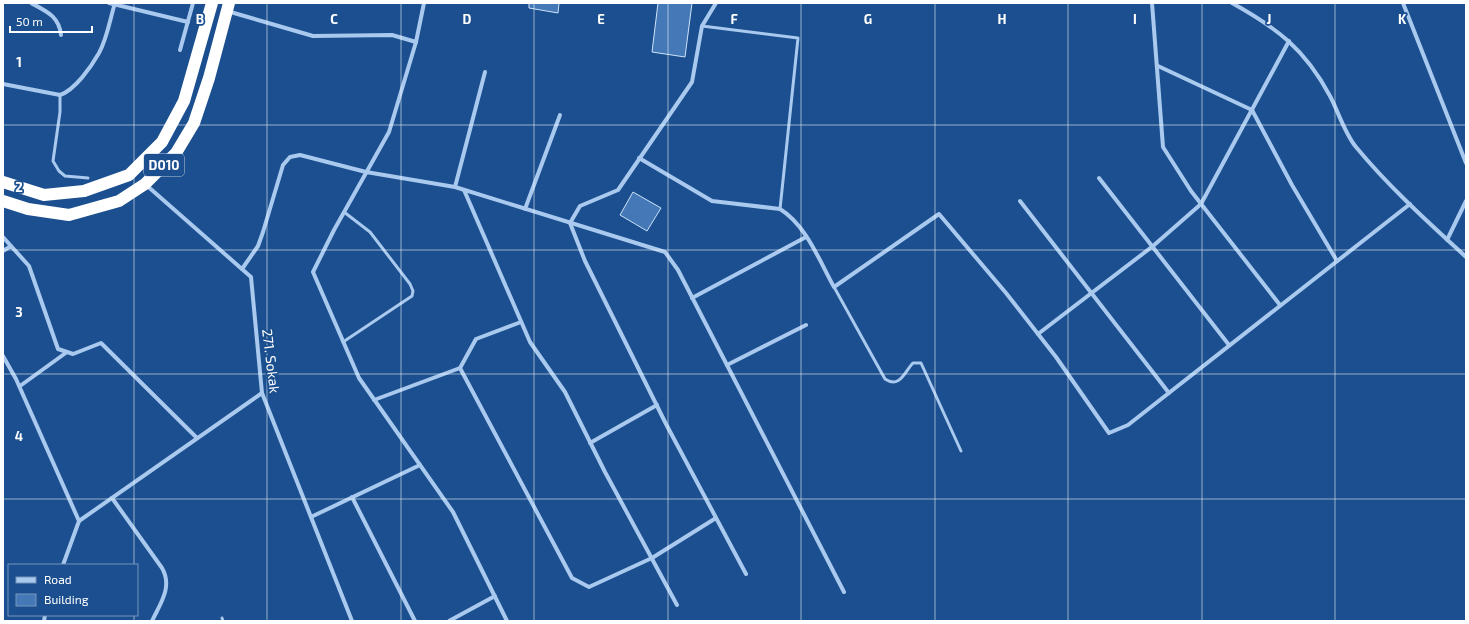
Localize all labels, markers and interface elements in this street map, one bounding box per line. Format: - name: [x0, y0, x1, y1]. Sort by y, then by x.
- scale bar: [10, 8, 92, 34]
- text: B: [196, 11, 204, 27]
- text: C: [330, 11, 338, 27]
- text: D: [463, 11, 472, 27]
- text: E: [597, 11, 605, 27]
- text: F: [730, 11, 738, 27]
- text: G: [864, 11, 872, 27]
- text: H: [998, 11, 1007, 27]
- text: I: [1133, 11, 1137, 27]
- text: J: [1267, 11, 1271, 27]
- text: K: [1398, 11, 1407, 27]
- text: 50 m: [16, 14, 43, 28]
- text: 1: [16, 54, 22, 70]
- road number: D010: [144, 154, 184, 176]
- text: 2: [15, 179, 23, 195]
- text: 3: [15, 304, 23, 320]
- street label: 271. Sokak: [259, 328, 284, 394]
- text: 4: [15, 428, 23, 444]
- legend: [8, 564, 138, 616]
- text: Road: [44, 572, 72, 586]
- text: Building: [44, 592, 89, 606]

